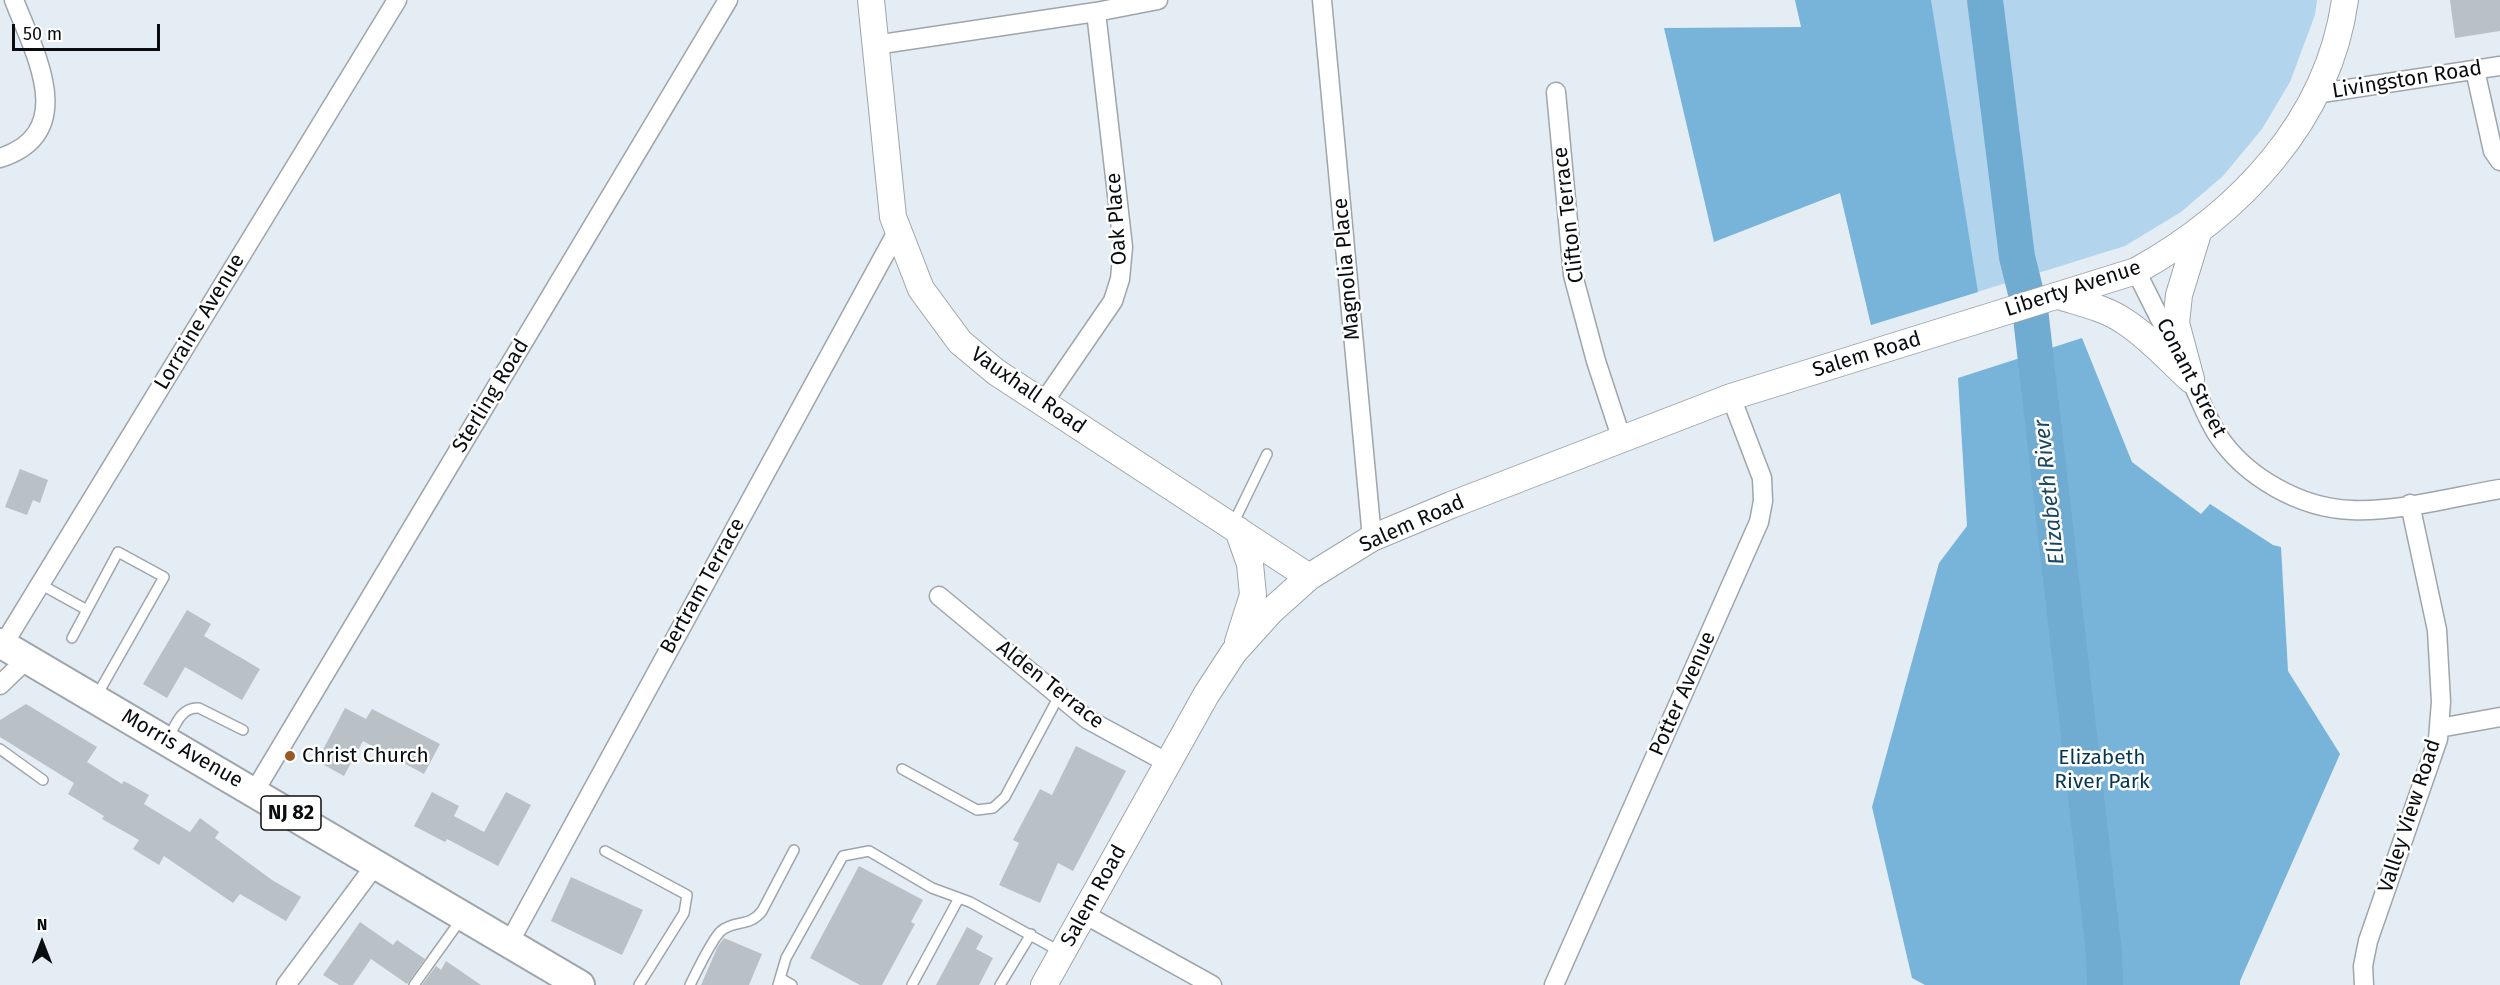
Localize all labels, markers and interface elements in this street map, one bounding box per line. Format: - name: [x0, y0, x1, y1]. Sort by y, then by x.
- scale bar: [15, 12, 164, 50]
- text: 50 m: [23, 23, 62, 45]
- street label: Livingston Road: [2330, 56, 2484, 104]
- street label: Clifton Terrace: [1548, 145, 1590, 285]
- street label: Oak Place: [1101, 172, 1133, 266]
- street label: Magnolia Place: [1328, 197, 1366, 341]
- street label: Lorraine Avenue: [150, 249, 250, 395]
- street label: Liberty Avenue: [2002, 255, 2144, 323]
- street label: Conant Street: [2150, 314, 2232, 442]
- street label: Salem Road: [1810, 327, 1924, 383]
- street label: Sterling Road: [447, 335, 535, 457]
- street label: Vauxhall Road: [966, 342, 1090, 440]
- water label: Elizabeth River: [2029, 418, 2071, 566]
- street label: Salem Road: [1356, 490, 1468, 558]
- street label: Bertram Terrace: [655, 514, 751, 658]
- street label: Potter Avenue: [1644, 628, 1722, 760]
- street label: Alden Terrace: [991, 635, 1109, 735]
- street label: Morris Avenue: [117, 704, 247, 794]
- street label: Valley View Road: [2373, 736, 2447, 896]
- place label: Christ Church: [302, 743, 429, 769]
- park label: Elizabeth River Park: [2054, 745, 2150, 795]
- marker: Christ Church: [283, 749, 297, 763]
- road number: NJ 82: [261, 796, 321, 830]
- street label: Salem Road: [1056, 841, 1132, 951]
- north arrow: [12, 913, 72, 973]
- text: N: [37, 915, 47, 934]

